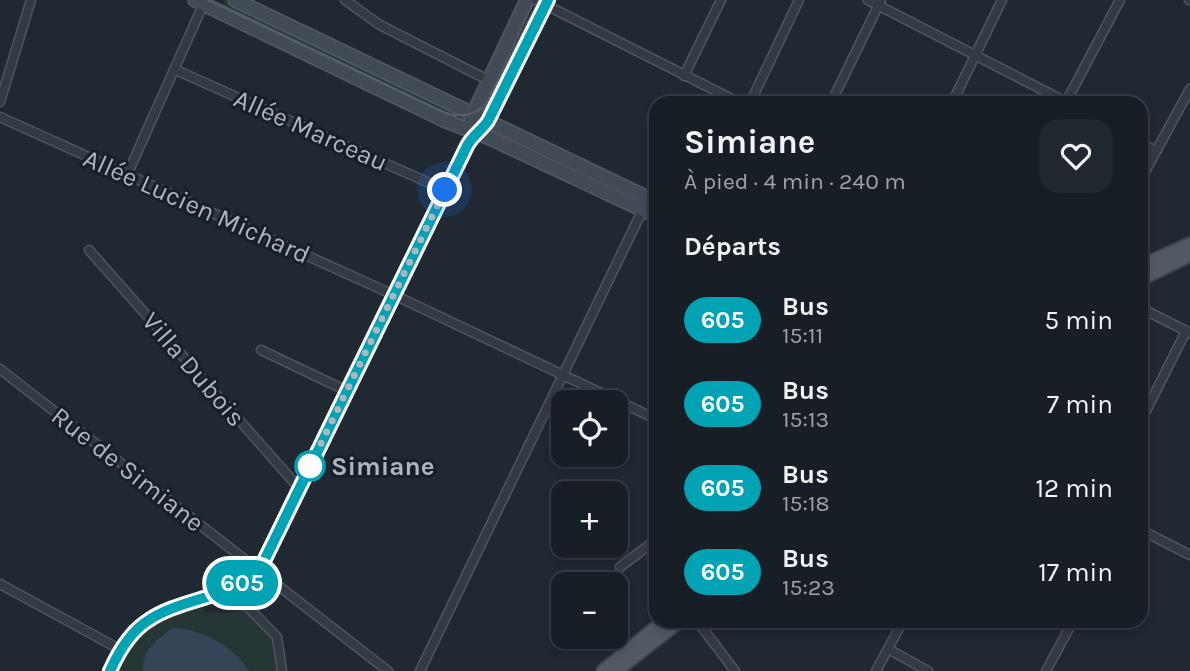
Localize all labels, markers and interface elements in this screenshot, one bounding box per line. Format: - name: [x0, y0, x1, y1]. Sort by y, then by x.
- street label: Allée Marceau: [229, 83, 392, 178]
- button: heart: [1039, 119, 1113, 193]
- text: Simiane: [684, 123, 815, 161]
- street label: Allée Lucien Michard: [79, 143, 315, 270]
- text: À pied · 4 min · 240 m: [684, 168, 906, 195]
- your location: [427, 172, 462, 207]
- text: Départs: [684, 231, 781, 262]
- text: Bus: [782, 291, 829, 322]
- text: 5 min: [1044, 305, 1113, 336]
- street label: Villa Dubois: [136, 306, 252, 433]
- text: 605: [701, 306, 744, 334]
- text: 15:11: [782, 322, 823, 349]
- text: Bus: [782, 375, 829, 406]
- text: 7 min: [1047, 389, 1113, 420]
- map controls: [551, 390, 628, 649]
- button: locate: [551, 390, 628, 467]
- text: 605: [701, 390, 744, 418]
- street label: Rue de Simiane: [45, 400, 210, 539]
- text: 15:13: [782, 406, 829, 433]
- marker: Simiane: [295, 451, 325, 481]
- place label: Simiane: [331, 451, 435, 482]
- text: Bus: [782, 459, 829, 490]
- text: 12 min: [1035, 473, 1113, 504]
- text: 605: [701, 474, 744, 502]
- button: +: [551, 481, 628, 558]
- text: 15:18: [782, 490, 830, 517]
- text: Bus: [782, 543, 829, 574]
- text: 17 min: [1038, 557, 1113, 588]
- text: 605: [701, 558, 744, 586]
- line badge: 605: [202, 560, 282, 606]
- text: 605: [220, 569, 264, 597]
- button: −: [551, 572, 628, 649]
- text: 15:23: [782, 574, 835, 601]

